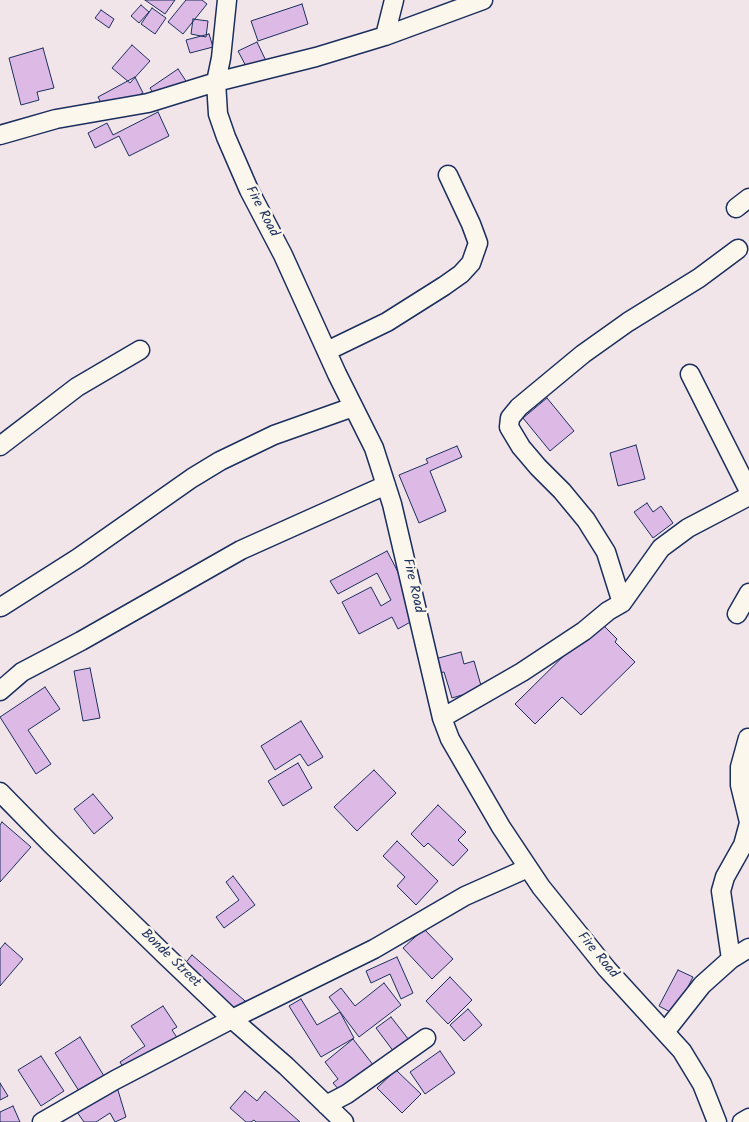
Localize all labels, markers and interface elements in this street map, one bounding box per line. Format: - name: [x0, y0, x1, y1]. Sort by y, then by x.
- street label: Fire Road: [241, 184, 281, 240]
- street label: Fire Road: [398, 557, 426, 615]
- street label: Bonde Street: [136, 926, 204, 992]
- street label: Fire Road: [573, 929, 621, 983]

